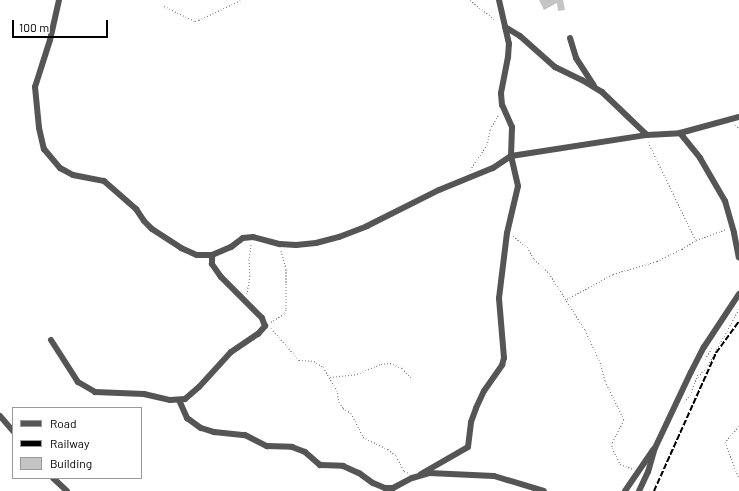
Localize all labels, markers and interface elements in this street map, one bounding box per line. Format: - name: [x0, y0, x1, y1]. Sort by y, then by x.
- scale bar: [14, 12, 110, 38]
- text: 100 m: [19, 20, 49, 34]
- legend: [12, 407, 142, 479]
- text: Road: [50, 416, 77, 430]
- text: Railway: [50, 436, 89, 450]
- text: Building: [50, 456, 92, 470]

